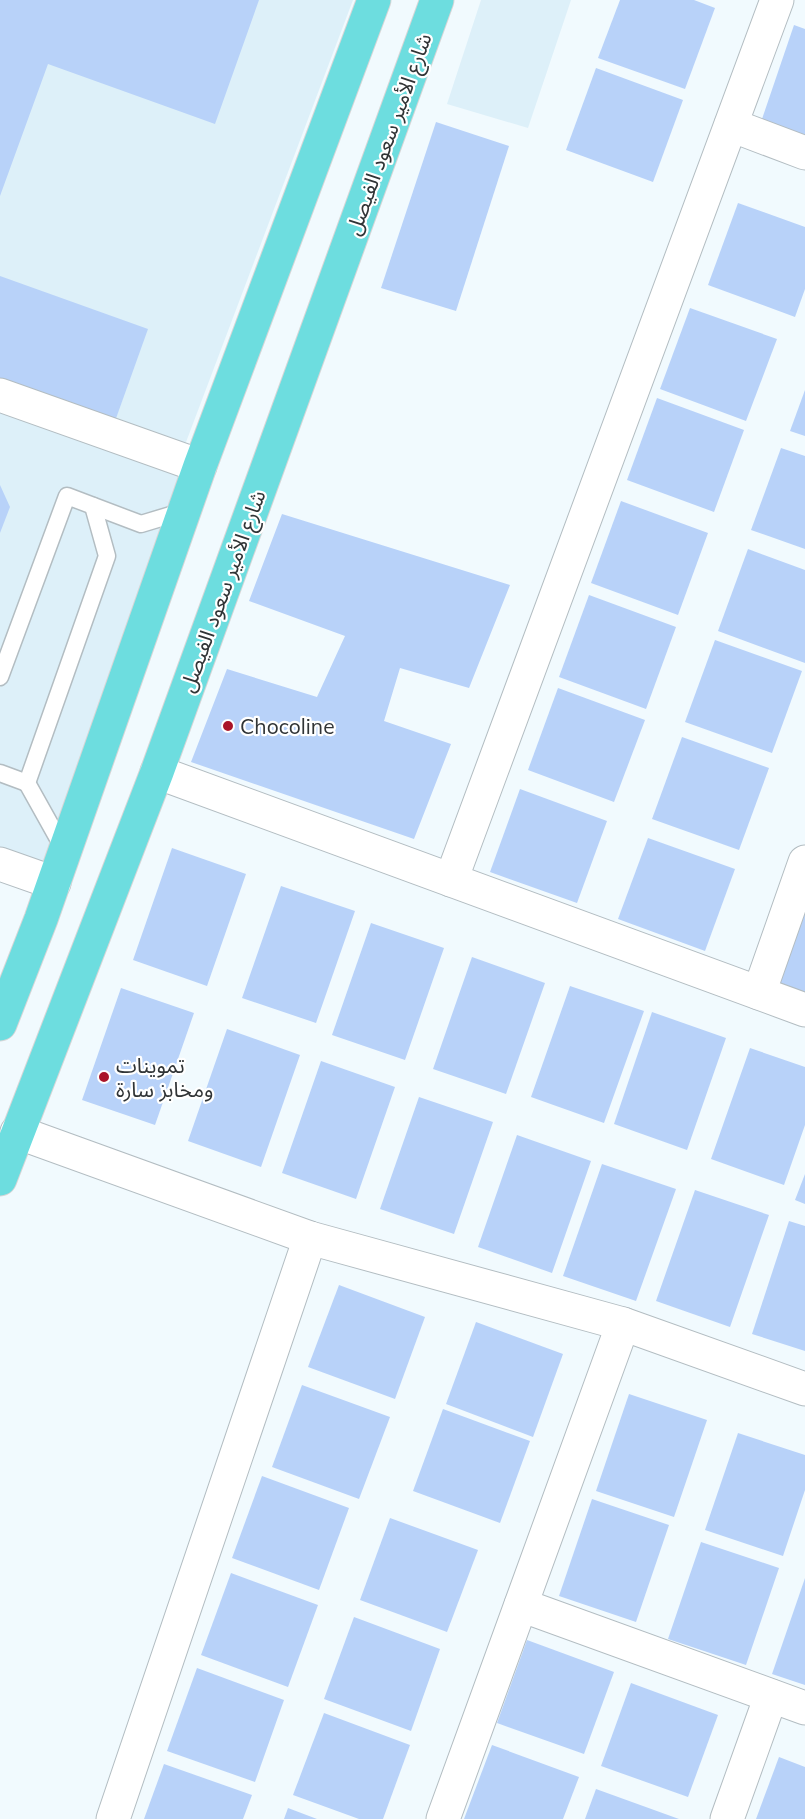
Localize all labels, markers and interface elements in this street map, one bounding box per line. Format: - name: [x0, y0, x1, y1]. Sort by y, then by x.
- street label: شارع الأمير سعود الفيصل: [339, 29, 439, 240]
- street label: شارع الأمير سعود الفيصل: [173, 486, 273, 697]
- place label: Chocoline: [240, 713, 335, 739]
- marker: Chocoline: [221, 719, 235, 733]
- place label: تموينات ومخابز سارة: [116, 1052, 213, 1102]
- marker: تموينات ومخابز سارة: [97, 1070, 111, 1084]

